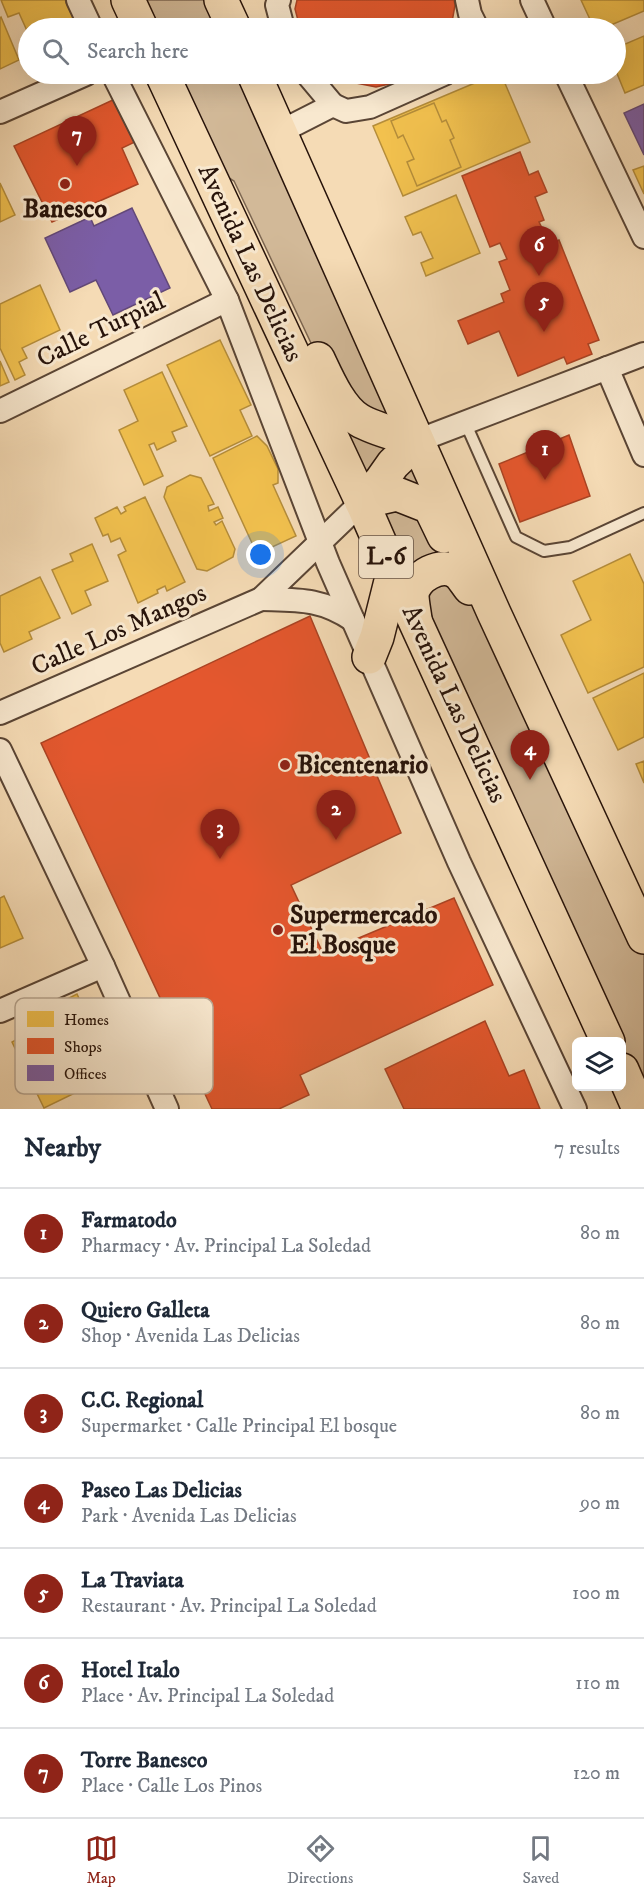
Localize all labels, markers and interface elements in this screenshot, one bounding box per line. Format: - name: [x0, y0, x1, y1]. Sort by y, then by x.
- search box: [18, 18, 626, 84]
- icon: search: [39, 35, 72, 68]
- text: Search here: [87, 38, 189, 65]
- pin: 7: [58, 116, 97, 166]
- street label: Avenida Las Delicias: [190, 159, 310, 367]
- marker: Banesco: [58, 177, 72, 191]
- place label: Banesco: [23, 193, 107, 226]
- pin: 6: [520, 226, 558, 276]
- pin: 5: [524, 282, 564, 332]
- street label: Calle Turpial: [31, 285, 171, 375]
- pin: 1: [526, 430, 564, 480]
- road number: L-6: [359, 536, 413, 578]
- your location: [246, 540, 275, 569]
- street label: Calle Los Mangos: [26, 577, 212, 683]
- street label: Avenida Las Delicias: [394, 600, 514, 808]
- pin: 4: [510, 730, 550, 780]
- place label: Bicentenario: [297, 749, 429, 782]
- marker: Bicentenario: [278, 758, 292, 772]
- pin: 2: [316, 790, 356, 840]
- pin: 3: [200, 810, 240, 859]
- place label: Supermercado El Bosque: [290, 899, 438, 962]
- marker: Supermercado El Bosque: [271, 923, 285, 937]
- legend: [15, 998, 213, 1094]
- text: Homes: [64, 1010, 109, 1030]
- text: Shops: [64, 1037, 102, 1057]
- map controls: [572, 1037, 626, 1091]
- button: layers: [572, 1037, 626, 1091]
- text: Offices: [64, 1064, 107, 1084]
- text: Nearby: [24, 1132, 101, 1165]
- text: 7 results: [554, 1136, 620, 1161]
- text: Farmatodo: [81, 1207, 177, 1234]
- text: 1: [40, 1221, 47, 1246]
- text: 80 m: [580, 1221, 620, 1246]
- text: Pharmacy · Av. Principal La Soledad: [81, 1234, 371, 1259]
- text: Quiero Galleta: [81, 1297, 210, 1324]
- text: 2: [39, 1311, 48, 1336]
- text: 80 m: [580, 1311, 620, 1336]
- text: Shop · Avenida Las Delicias: [81, 1324, 300, 1349]
- text: C.C. Regional: [81, 1387, 203, 1414]
- text: 3: [40, 1401, 47, 1426]
- text: 80 m: [580, 1401, 620, 1426]
- text: Supermarket · Calle Principal El bosque: [81, 1414, 397, 1439]
- text: Paseo Las Delicias: [81, 1477, 242, 1504]
- text: 4: [38, 1491, 49, 1516]
- text: 90 m: [580, 1491, 620, 1516]
- text: Park · Avenida Las Delicias: [81, 1504, 297, 1529]
- text: La Traviata: [81, 1567, 184, 1594]
- text: 5: [39, 1581, 48, 1606]
- text: 100 m: [572, 1581, 620, 1606]
- text: Restaurant · Av. Principal La Soledad: [81, 1594, 377, 1619]
- text: Hotel Italo: [81, 1657, 180, 1684]
- text: 6: [38, 1671, 49, 1696]
- text: 110 m: [575, 1671, 620, 1696]
- text: Place · Av. Principal La Soledad: [81, 1684, 334, 1709]
- text: Torre Banesco: [81, 1747, 207, 1774]
- text: 7: [38, 1761, 49, 1786]
- text: 120 m: [573, 1761, 620, 1786]
- text: Place · Calle Los Pinos: [81, 1774, 262, 1799]
- tab: Map: [85, 1832, 118, 1888]
- tab: Directions: [287, 1832, 353, 1888]
- tab: Saved: [523, 1832, 559, 1888]

